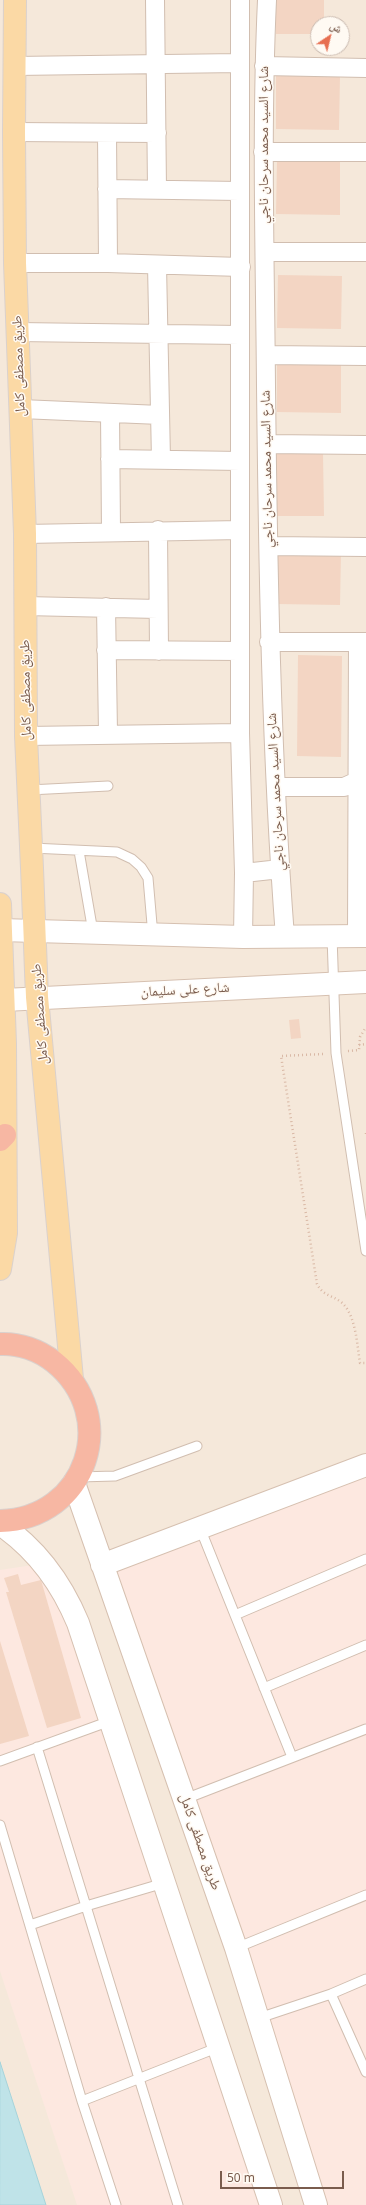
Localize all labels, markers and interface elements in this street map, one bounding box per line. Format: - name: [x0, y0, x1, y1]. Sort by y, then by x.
- north arrow: [310, 16, 350, 56]
- text: ش: [328, 17, 346, 36]
- street label: شارع السيد محمد سرحان ناجي: [256, 66, 272, 224]
- street label: طريق مصطفى كامل: [9, 315, 29, 417]
- street label: شارع السيد محمد سرحان ناجي: [257, 390, 277, 548]
- street label: طريق مصطفى كامل: [17, 639, 35, 741]
- street label: شارع السيد محمد سرحان ناجي: [263, 713, 289, 871]
- street label: طريق مصطفى كامل: [28, 963, 52, 1065]
- street label: شارع على سليمان: [140, 979, 230, 1001]
- street label: طريق مصطفى كامل: [176, 1791, 224, 1893]
- scale bar: [222, 2163, 346, 2189]
- text: 50 m: [227, 2169, 255, 2186]

